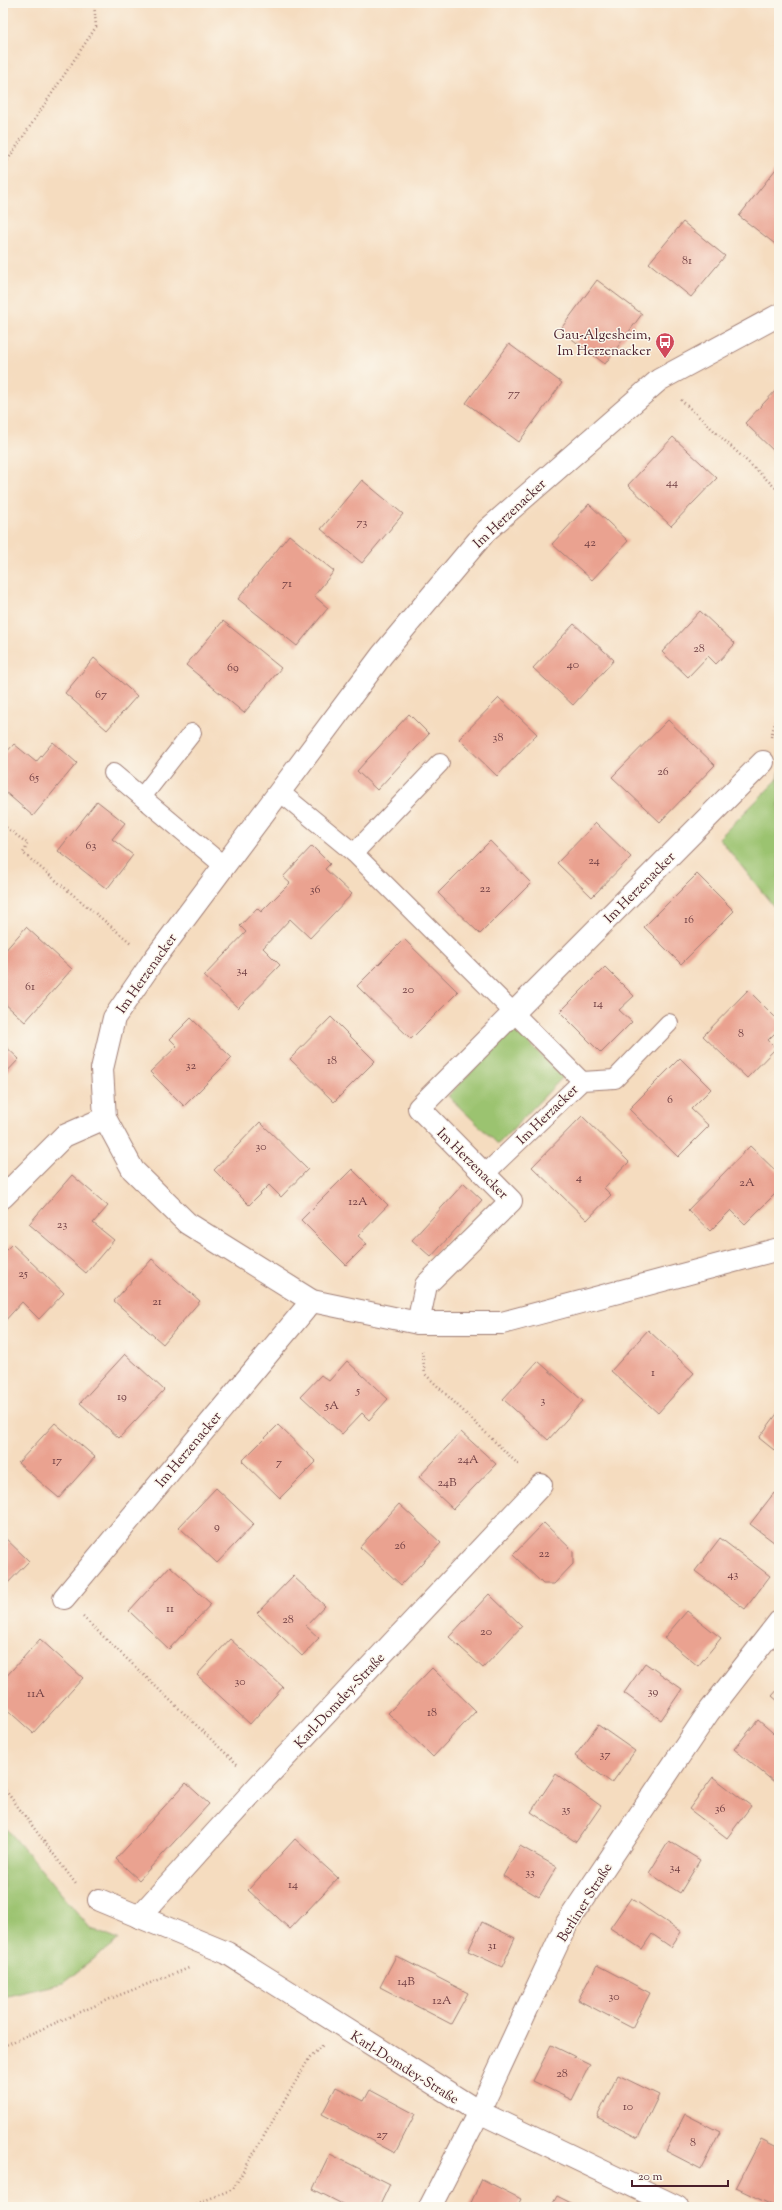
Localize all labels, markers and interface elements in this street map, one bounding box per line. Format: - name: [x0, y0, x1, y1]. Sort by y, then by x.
- house number: 81: [682, 252, 692, 270]
- place label: Gau-Algesheim, Im Herzenacker: [554, 326, 652, 362]
- bus stop icon: Gau-Algesheim, Im Herzenacker: [654, 331, 676, 359]
- house number: 77: [508, 385, 520, 403]
- house number: 44: [666, 474, 678, 492]
- street label: Im Herzenacker: [469, 475, 552, 554]
- house number: 73: [357, 514, 368, 532]
- house number: 42: [584, 534, 596, 552]
- house number: 71: [282, 575, 292, 593]
- house number: 28: [693, 640, 705, 658]
- house number: 40: [567, 656, 579, 674]
- house number: 69: [227, 659, 239, 677]
- house number: 67: [95, 686, 107, 704]
- house number: 38: [493, 729, 503, 747]
- house number: 26: [657, 763, 669, 781]
- house number: 65: [29, 769, 39, 787]
- house number: 63: [86, 837, 97, 855]
- street label: Im Herzenacker: [600, 848, 681, 929]
- house number: 24: [588, 852, 600, 870]
- house number: 22: [479, 880, 491, 898]
- house number: 36: [310, 881, 320, 899]
- house number: 16: [684, 911, 694, 929]
- street label: Im Herzenacker: [113, 929, 183, 1018]
- house number: 34: [237, 962, 247, 980]
- house number: 61: [25, 978, 35, 996]
- house number: 20: [402, 981, 414, 999]
- house number: 14: [593, 995, 603, 1013]
- house number: 8: [738, 1025, 744, 1043]
- house number: 18: [327, 1052, 337, 1070]
- house number: 32: [186, 1057, 197, 1075]
- street label: Im Herzacker: [513, 1080, 584, 1150]
- house number: 6: [667, 1091, 673, 1109]
- street label: Im Herzenacker: [431, 1124, 512, 1205]
- house number: 30: [255, 1138, 267, 1156]
- house number: 4: [576, 1169, 582, 1187]
- house number: 2A: [739, 1174, 755, 1192]
- house number: 12A: [348, 1193, 368, 1211]
- house number: 23: [57, 1216, 67, 1234]
- house number: 25: [18, 1265, 28, 1283]
- house number: 21: [152, 1293, 162, 1311]
- house number: 1: [651, 1364, 655, 1382]
- house number: 5: [355, 1382, 360, 1400]
- house number: 19: [117, 1388, 127, 1406]
- house number: 3: [541, 1392, 546, 1410]
- house number: 5A: [324, 1397, 339, 1415]
- street label: Im Herzenacker: [152, 1407, 228, 1493]
- house number: 24A: [457, 1451, 479, 1469]
- house number: 17: [52, 1452, 62, 1470]
- house number: 7: [276, 1454, 282, 1472]
- house number: 24B: [437, 1474, 457, 1492]
- house number: 9: [214, 1518, 220, 1536]
- house number: 26: [394, 1537, 406, 1555]
- house number: 22: [538, 1545, 550, 1563]
- house number: 43: [728, 1566, 739, 1584]
- house number: 11: [166, 1600, 174, 1618]
- house number: 28: [282, 1611, 294, 1629]
- house number: 20: [480, 1623, 492, 1641]
- street label: Karl-Domdey-Straße: [291, 1649, 390, 1754]
- house number: 30: [234, 1673, 246, 1691]
- house number: 39: [648, 1683, 658, 1701]
- house number: 11A: [27, 1685, 45, 1703]
- house number: 18: [427, 1704, 437, 1722]
- house number: 37: [600, 1746, 610, 1764]
- house number: 36: [715, 1800, 725, 1818]
- house number: 35: [562, 1801, 570, 1819]
- house number: 34: [670, 1859, 680, 1877]
- street label: Berliner Straße: [553, 1860, 618, 1947]
- house number: 33: [525, 1864, 535, 1882]
- house number: 14: [288, 1876, 298, 1894]
- house number: 31: [488, 1937, 496, 1955]
- house number: 14B: [397, 1973, 415, 1991]
- house number: 30: [608, 1988, 620, 2006]
- house number: 12A: [432, 1992, 452, 2010]
- street label: Karl-Domdey-Straße: [346, 2027, 462, 2110]
- house number: 28: [556, 2065, 568, 2083]
- house number: 10: [623, 2098, 633, 2116]
- house number: 27: [376, 2126, 388, 2144]
- house number: 8: [690, 2134, 696, 2152]
- scale bar: [632, 2162, 728, 2188]
- text: 20 m: [638, 2168, 663, 2186]

